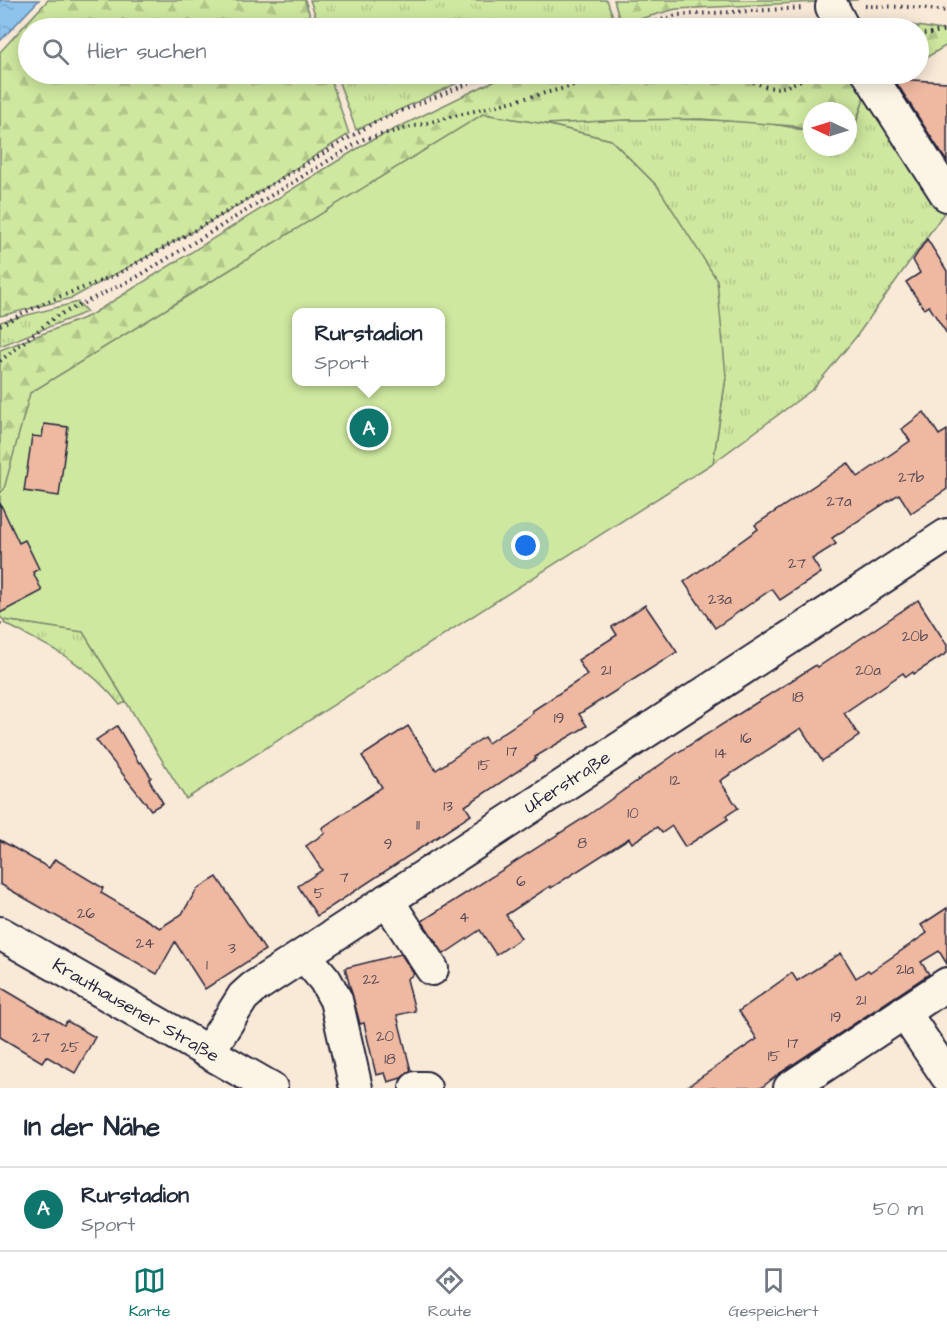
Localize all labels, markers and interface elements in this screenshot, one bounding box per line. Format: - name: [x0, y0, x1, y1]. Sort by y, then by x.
- search box: [18, 18, 929, 84]
- icon: search: [39, 35, 72, 68]
- text: Hier suchen: [87, 36, 206, 67]
- north arrow: [803, 102, 857, 156]
- popup: [292, 308, 445, 386]
- text: Rurstadion: [314, 318, 423, 349]
- text: Sport: [314, 349, 369, 377]
- pin: A: [350, 406, 388, 450]
- house number: 27b: [898, 467, 925, 488]
- house number: 27a: [826, 491, 852, 512]
- your location: [511, 531, 540, 560]
- house number: 27: [788, 553, 806, 574]
- house number: 23a: [708, 589, 732, 610]
- house number: 20b: [902, 626, 929, 647]
- house number: 21: [601, 660, 611, 681]
- house number: 20a: [855, 660, 881, 681]
- house number: 18: [792, 687, 804, 708]
- house number: 19: [554, 708, 564, 729]
- house number: 16: [740, 728, 752, 749]
- house number: 17: [506, 741, 518, 762]
- house number: 14: [715, 743, 727, 764]
- street label: Uferstraße: [519, 745, 616, 820]
- house number: 15: [478, 755, 491, 776]
- house number: 12: [670, 770, 681, 791]
- house number: 13: [443, 796, 453, 817]
- house number: 10: [627, 803, 639, 824]
- house number: 11: [416, 815, 420, 836]
- house number: 8: [577, 833, 587, 854]
- house number: 9: [384, 834, 392, 855]
- house number: 7: [339, 867, 349, 888]
- house number: 6: [516, 871, 526, 892]
- house number: 5: [314, 883, 325, 904]
- house number: 26: [77, 903, 96, 924]
- house number: 4: [459, 907, 469, 928]
- house number: 24: [136, 933, 154, 954]
- house number: 3: [228, 938, 236, 959]
- street label: Krauthausener Straße: [48, 952, 224, 1069]
- house number: 1: [206, 955, 208, 976]
- house number: 21a: [896, 959, 914, 980]
- house number: 22: [362, 969, 380, 990]
- house number: 21: [856, 990, 866, 1011]
- house number: 19: [831, 1007, 841, 1028]
- house number: 20: [376, 1026, 395, 1047]
- house number: 27: [32, 1027, 50, 1048]
- house number: 17: [787, 1033, 799, 1054]
- house number: 25: [60, 1037, 80, 1058]
- house number: 15: [768, 1046, 781, 1067]
- house number: 18: [384, 1049, 396, 1070]
- text: In der Nähe: [24, 1109, 160, 1145]
- text: Rurstadion: [81, 1180, 189, 1211]
- text: A: [37, 1195, 50, 1223]
- text: 50 m: [873, 1195, 923, 1223]
- text: Sport: [81, 1211, 135, 1239]
- tab: Karte: [129, 1264, 170, 1322]
- tab: Route: [428, 1264, 471, 1322]
- tab: Gespeichert: [729, 1264, 818, 1322]

